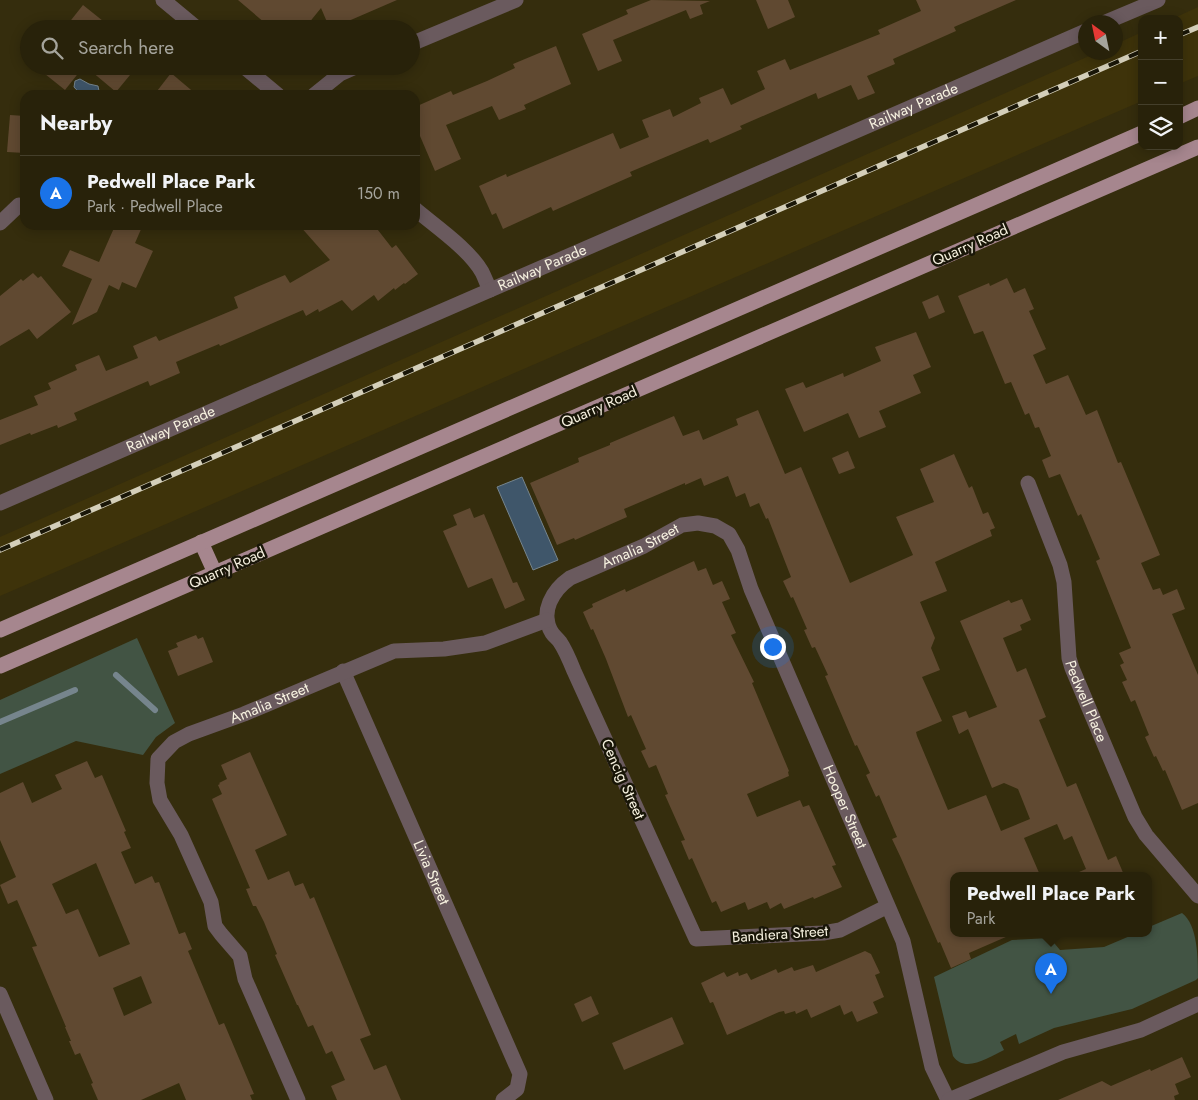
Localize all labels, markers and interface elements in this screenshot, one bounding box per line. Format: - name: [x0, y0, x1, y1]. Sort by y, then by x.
- north arrow: [1078, 15, 1123, 60]
- map controls: [1138, 15, 1183, 150]
- button: +: [1138, 15, 1183, 60]
- search box: [20, 20, 420, 75]
- icon: search: [38, 34, 66, 62]
- text: Search here: [78, 34, 174, 61]
- button: −: [1138, 60, 1183, 105]
- street label: Railway Parade: [865, 77, 962, 135]
- button: layers: [1138, 105, 1183, 150]
- text: Nearby: [40, 108, 112, 138]
- text: Pedwell Place Park: [87, 168, 255, 195]
- text: A: [50, 182, 62, 205]
- text: 150 m: [357, 182, 400, 205]
- text: Park · Pedwell Place: [87, 195, 223, 218]
- street label: Quarry Road: [928, 218, 1012, 272]
- street label: Railway Parade: [494, 238, 590, 296]
- street label: Quarry Road: [557, 380, 641, 434]
- street label: Railway Parade: [123, 400, 219, 458]
- street label: Amalia Street: [598, 518, 683, 574]
- street label: Quarry Road: [185, 541, 269, 595]
- your location: [760, 634, 786, 660]
- street label: Pedwell Place: [1059, 658, 1113, 746]
- street label: Amalia Street: [227, 677, 313, 729]
- street label: Cencig Street: [596, 735, 651, 823]
- street label: Hooper Street: [817, 761, 873, 852]
- street label: Livia Street: [408, 837, 456, 909]
- popup: [950, 872, 1152, 937]
- text: Pedwell Place Park: [967, 880, 1135, 907]
- text: Park: [967, 907, 995, 930]
- street label: Bandiera Street: [731, 920, 829, 948]
- pin: A: [1035, 953, 1067, 994]

